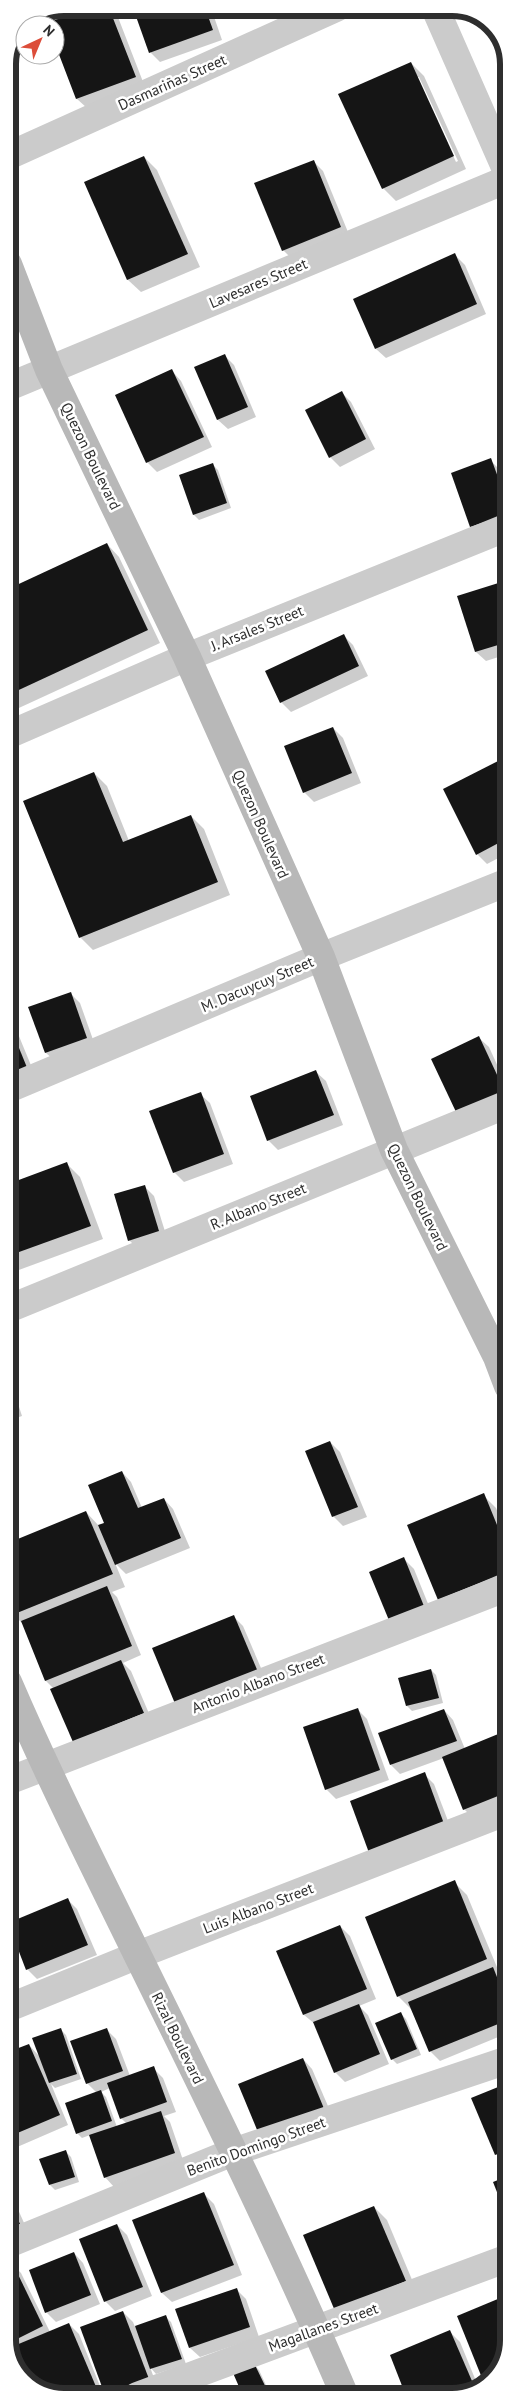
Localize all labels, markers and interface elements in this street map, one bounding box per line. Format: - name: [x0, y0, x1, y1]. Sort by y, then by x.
- north arrow: [15, 15, 65, 65]
- text: N: [39, 21, 59, 40]
- street label: Dasmariñas Street: [115, 50, 229, 114]
- street label: Lavesares Street: [206, 254, 310, 312]
- street label: Quezon Boulevard: [57, 399, 125, 513]
- street label: J. Arsales Street: [207, 601, 306, 656]
- street label: Quezon Boulevard: [229, 767, 293, 881]
- street label: M. Dacuycuy Street: [198, 952, 316, 1016]
- street label: Quezon Boulevard: [384, 1140, 452, 1254]
- street label: R. Albano Street: [207, 1178, 309, 1234]
- street label: Antonio Albano Street: [189, 1649, 327, 1717]
- street label: Luis Albano Street: [200, 1878, 316, 1938]
- street label: Rizal Boulevard: [148, 1989, 208, 2087]
- street label: Benito Domingo Street: [184, 2112, 328, 2180]
- street label: Magallanes Street: [265, 2298, 381, 2356]

